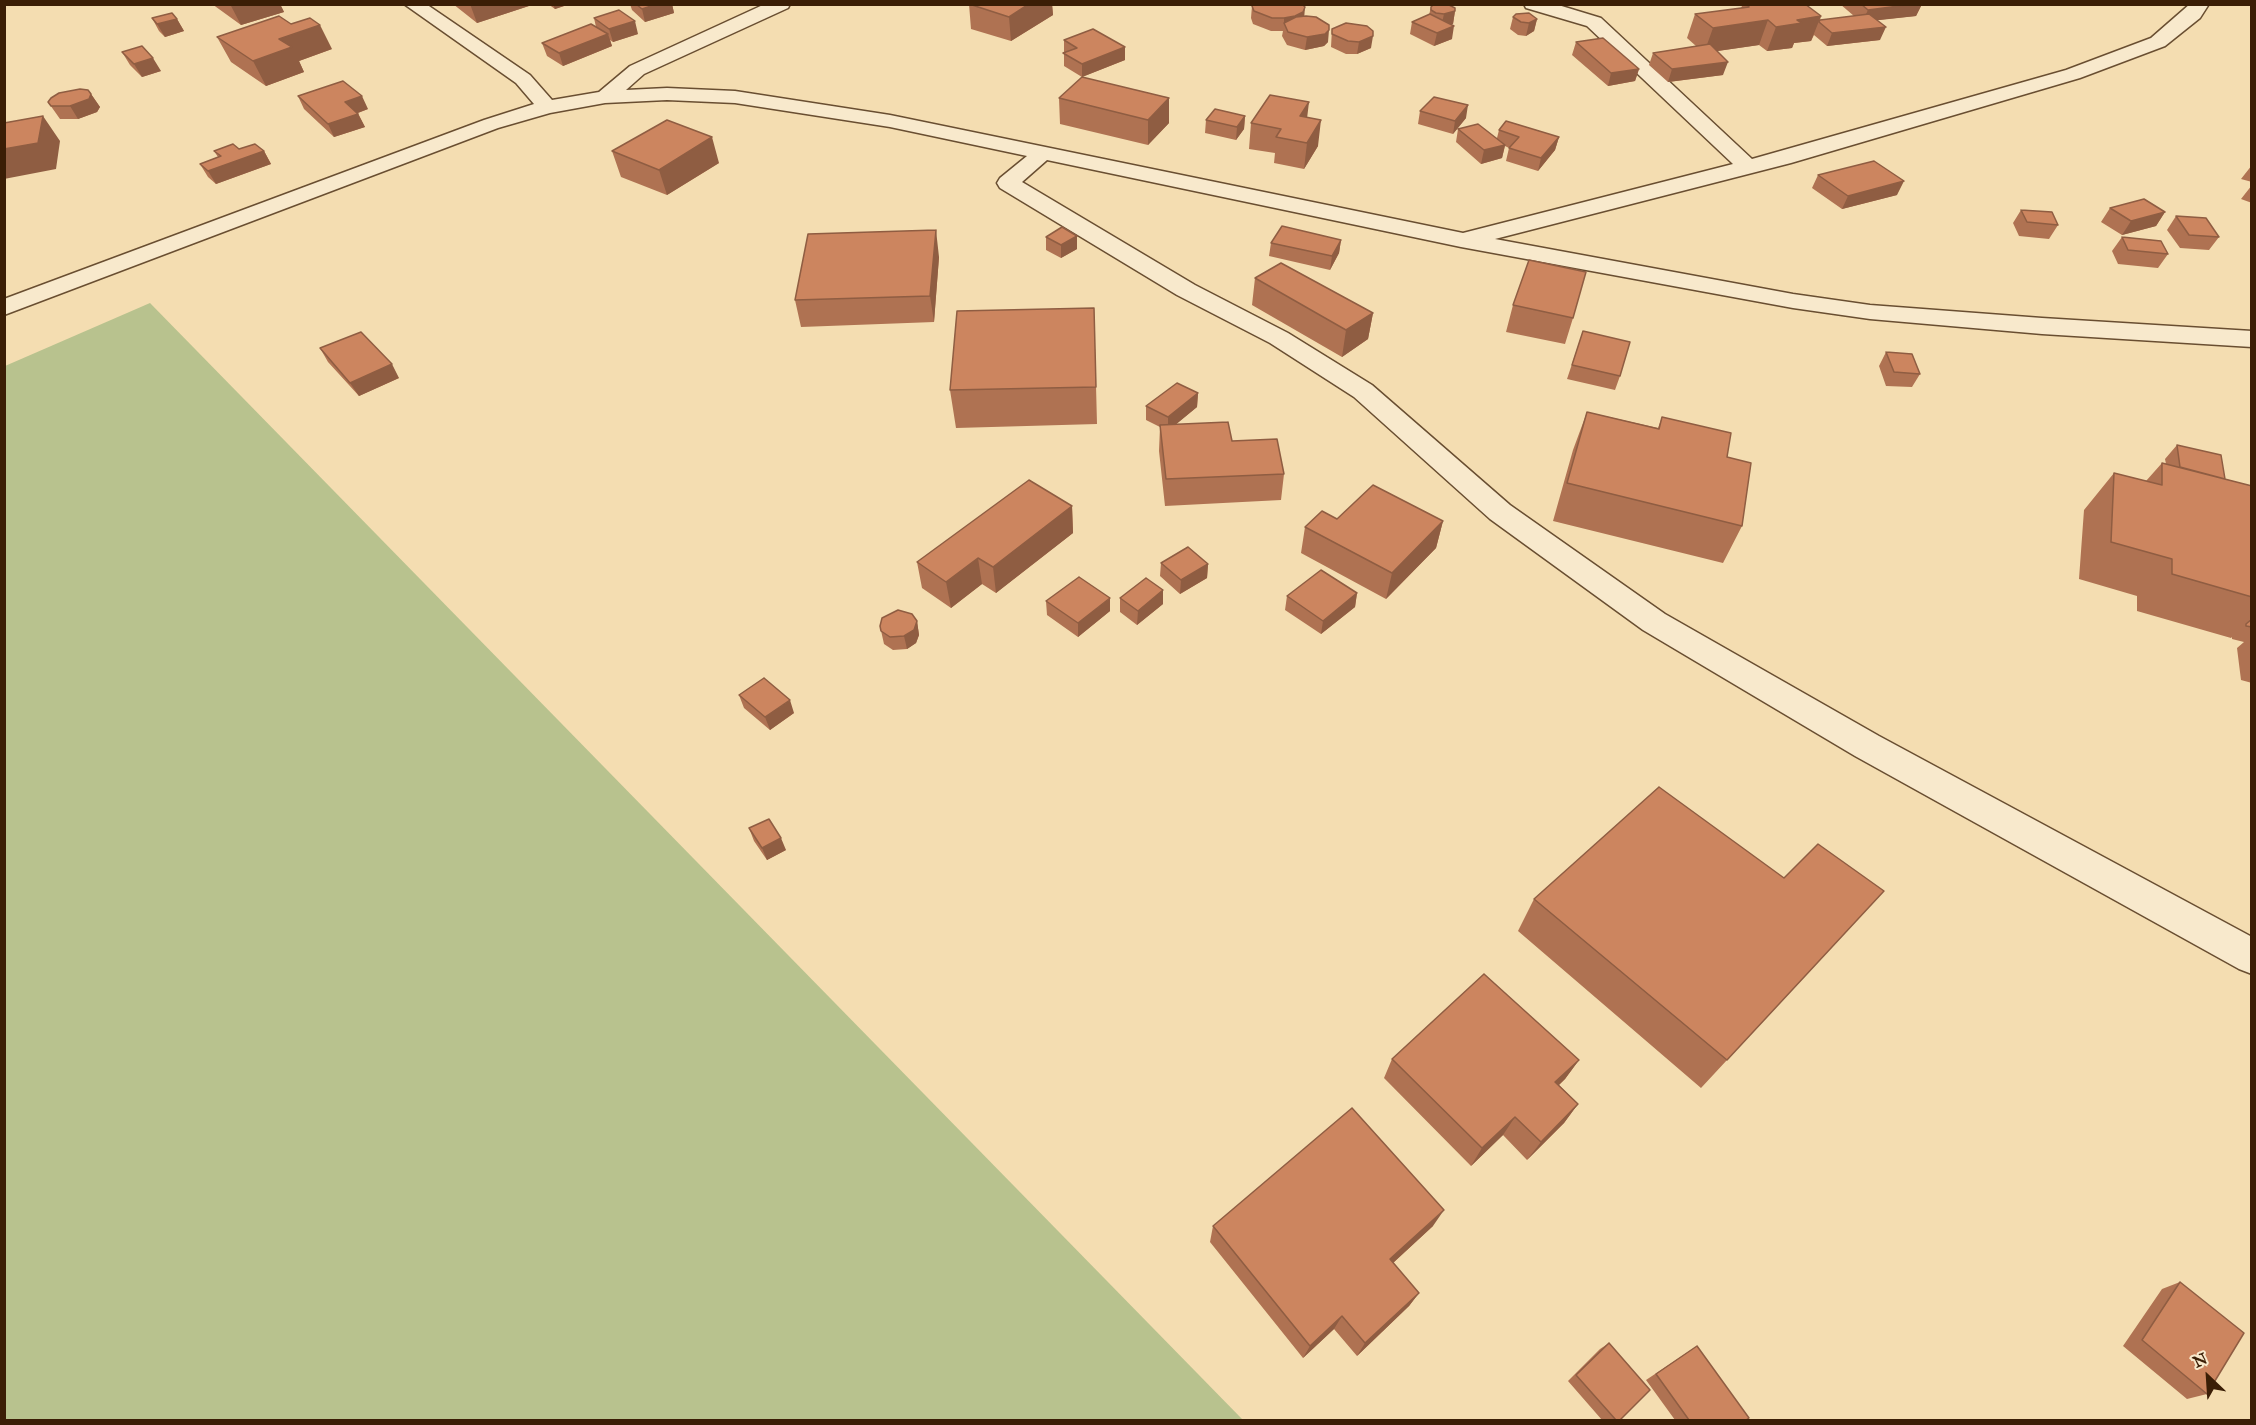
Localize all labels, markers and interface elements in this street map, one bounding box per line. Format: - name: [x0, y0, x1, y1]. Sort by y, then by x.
- north arrow: [2178, 1347, 2238, 1407]
- text: N: [2190, 1349, 2210, 1372]

